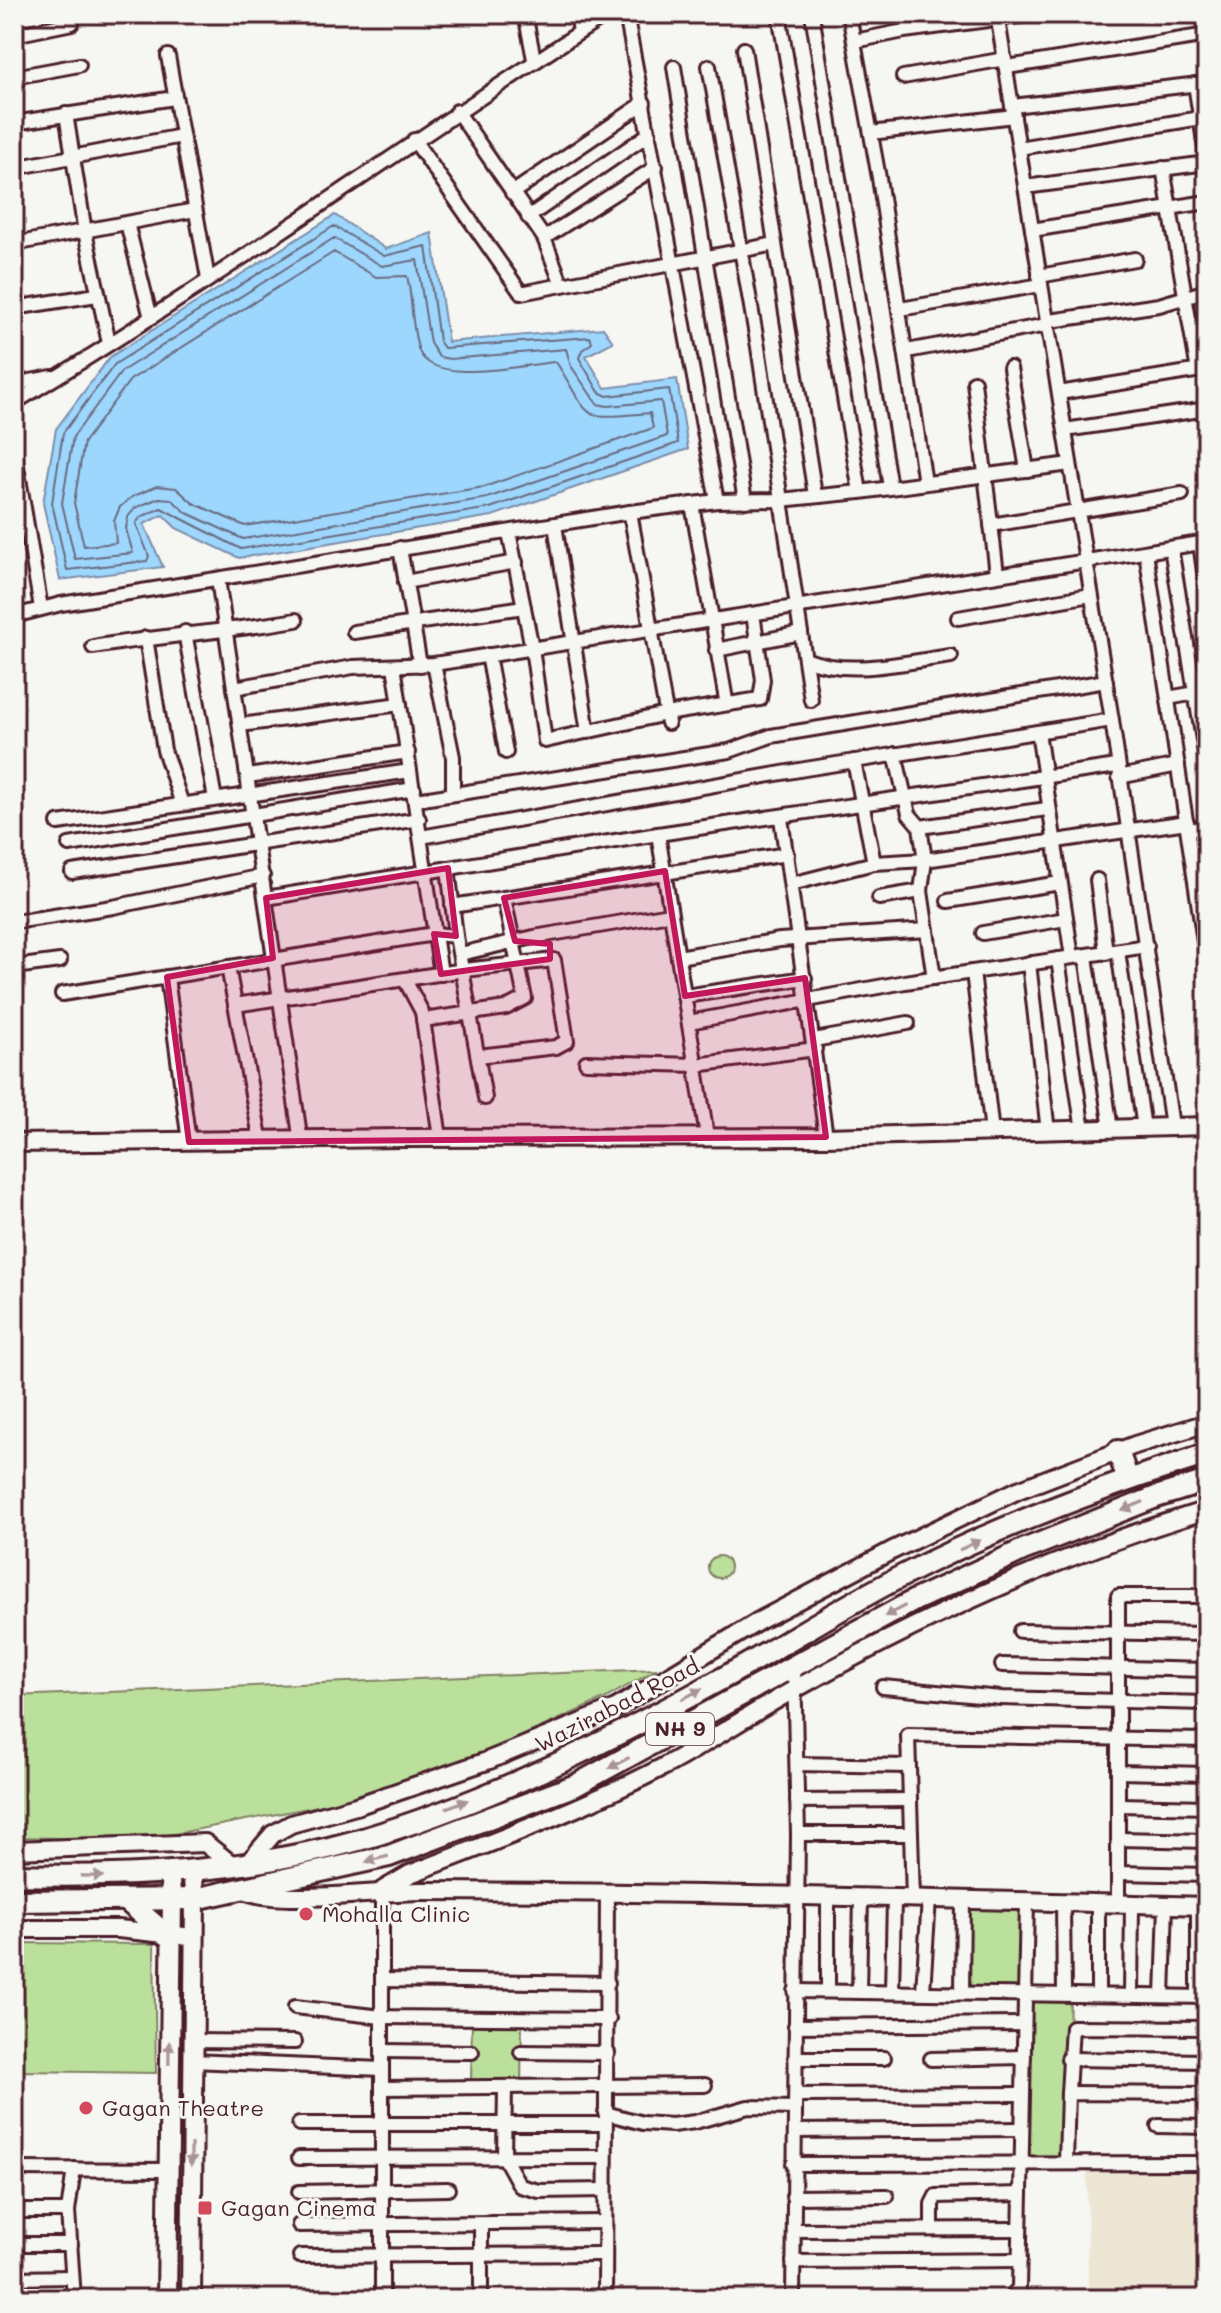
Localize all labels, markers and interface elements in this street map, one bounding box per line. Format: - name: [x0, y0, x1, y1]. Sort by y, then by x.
- one-way arrow: [1121, 1500, 1145, 1513]
- one-way arrow: [959, 1538, 982, 1551]
- one-way arrow: [884, 1604, 907, 1618]
- street label: Wazirabad Road: [530, 1651, 704, 1758]
- one-way arrow: [681, 1688, 704, 1701]
- road number: NH 9: [646, 1713, 714, 1745]
- one-way arrow: [607, 1757, 630, 1770]
- one-way arrow: [445, 1797, 469, 1810]
- one-way arrow: [365, 1853, 390, 1866]
- one-way arrow: [80, 1870, 105, 1882]
- place label: Mohalla Clinic: [322, 1899, 470, 1928]
- marker: Mohalla Clinic: [297, 1905, 315, 1923]
- one-way arrow: [162, 2040, 175, 2065]
- place label: Gagan Theatre: [102, 2093, 264, 2122]
- marker: Gagan Theatre: [77, 2099, 95, 2117]
- one-way arrow: [185, 2143, 197, 2168]
- place label: Gagan Cinema: [221, 2193, 376, 2222]
- marker: Gagan Cinema: [196, 2199, 214, 2217]

